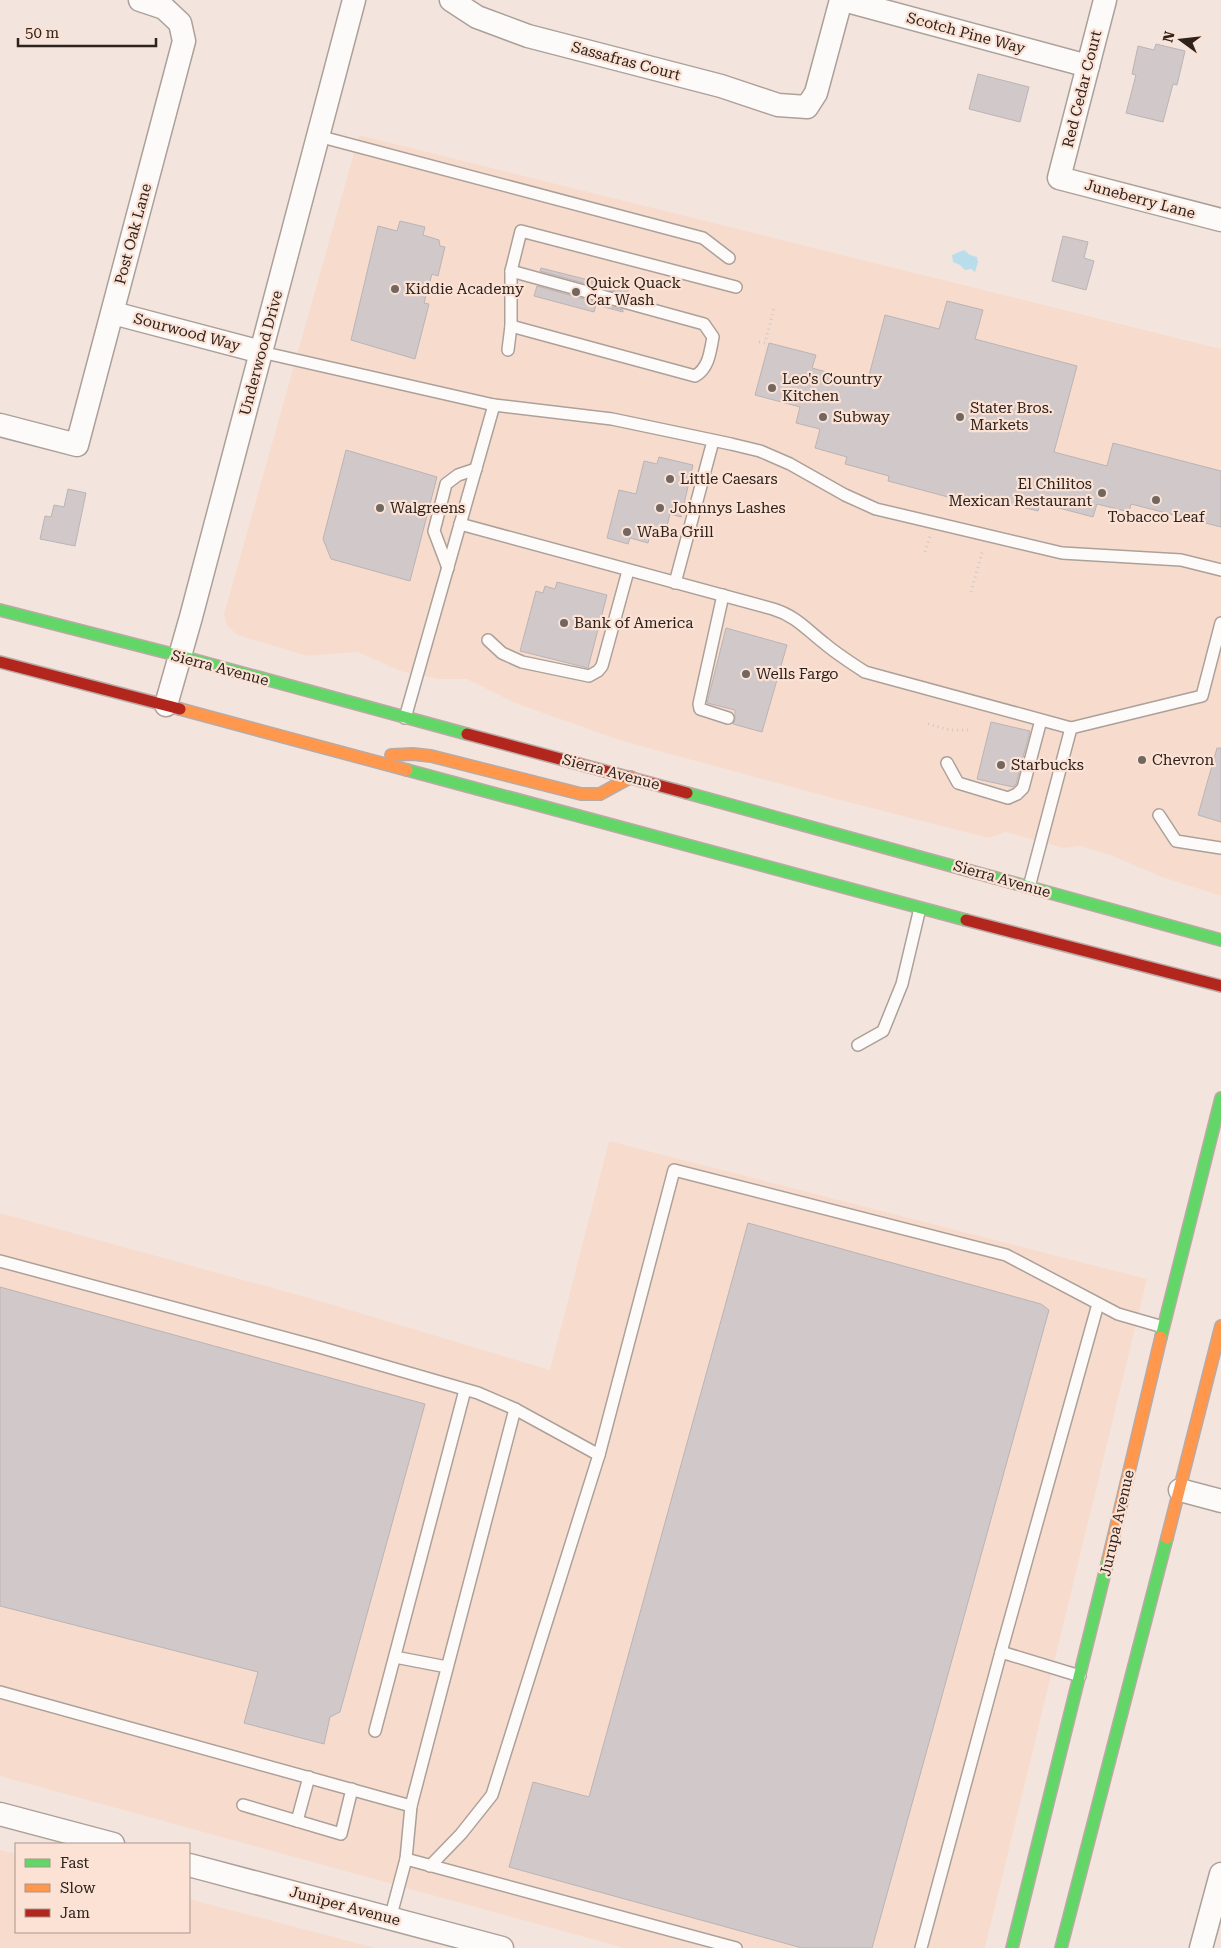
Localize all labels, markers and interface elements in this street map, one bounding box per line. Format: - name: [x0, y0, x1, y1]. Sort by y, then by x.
- street label: Scotch Pine Way: [905, 9, 1027, 57]
- scale bar: [18, 15, 155, 47]
- north arrow: [1156, 15, 1206, 65]
- text: 50 m: [25, 24, 60, 42]
- street label: Red Cedar Court: [1059, 28, 1105, 149]
- text: N: [1159, 29, 1178, 44]
- street label: Sassafras Court: [570, 38, 683, 84]
- street label: Juneberry Lane: [1083, 176, 1197, 222]
- street label: Post Oak Lane: [111, 182, 155, 286]
- place label: Quick Quack Car Wash: [586, 274, 681, 309]
- place label: Kiddie Academy: [405, 280, 524, 298]
- marker: Kiddie Academy: [389, 283, 401, 295]
- marker: Quick Quack Car Wash: [570, 286, 582, 298]
- street label: Underwood Drive: [236, 288, 286, 418]
- street label: Sourwood Way: [132, 309, 242, 355]
- place label: Leo's Country Kitchen: [782, 370, 882, 405]
- marker: Leo's Country Kitchen: [766, 382, 778, 394]
- place label: Stater Bros. Markets: [970, 399, 1053, 434]
- place label: Subway: [833, 408, 890, 426]
- marker: Subway: [817, 411, 829, 423]
- marker: Stater Bros. Markets: [954, 411, 966, 423]
- place label: Little Caesars: [680, 470, 778, 488]
- marker: Little Caesars: [664, 473, 676, 485]
- place label: El Chilitos Mexican Restaurant: [948, 475, 1092, 510]
- marker: El Chilitos Mexican Restaurant: [1096, 487, 1108, 499]
- marker: Tobacco Leaf: [1150, 494, 1162, 506]
- place label: Walgreens: [390, 499, 465, 517]
- place label: Johnnys Lashes: [670, 499, 786, 517]
- marker: Walgreens: [374, 502, 386, 514]
- marker: Johnnys Lashes: [654, 502, 666, 514]
- place label: Tobacco Leaf: [1108, 508, 1206, 526]
- place label: WaBa Grill: [637, 523, 714, 541]
- marker: WaBa Grill: [621, 526, 633, 538]
- place label: Bank of America: [574, 614, 693, 632]
- marker: Bank of America: [558, 617, 570, 629]
- street label: Sierra Avenue: [169, 646, 271, 690]
- place label: Wells Fargo: [756, 665, 839, 683]
- marker: Wells Fargo: [740, 668, 752, 680]
- street label: Sierra Avenue: [560, 750, 662, 794]
- place label: Chevron: [1152, 751, 1214, 769]
- marker: Chevron: [1136, 754, 1148, 766]
- place label: Starbucks: [1011, 756, 1084, 774]
- marker: Starbucks: [995, 759, 1007, 771]
- street label: Sierra Avenue: [951, 857, 1053, 901]
- street label: Jurupa Avenue: [1096, 1468, 1138, 1578]
- legend: [15, 1843, 190, 1933]
- text: Fast: [60, 1854, 90, 1872]
- text: Slow: [60, 1879, 96, 1897]
- street label: Juniper Avenue: [288, 1883, 402, 1929]
- text: Jam: [60, 1904, 90, 1922]

